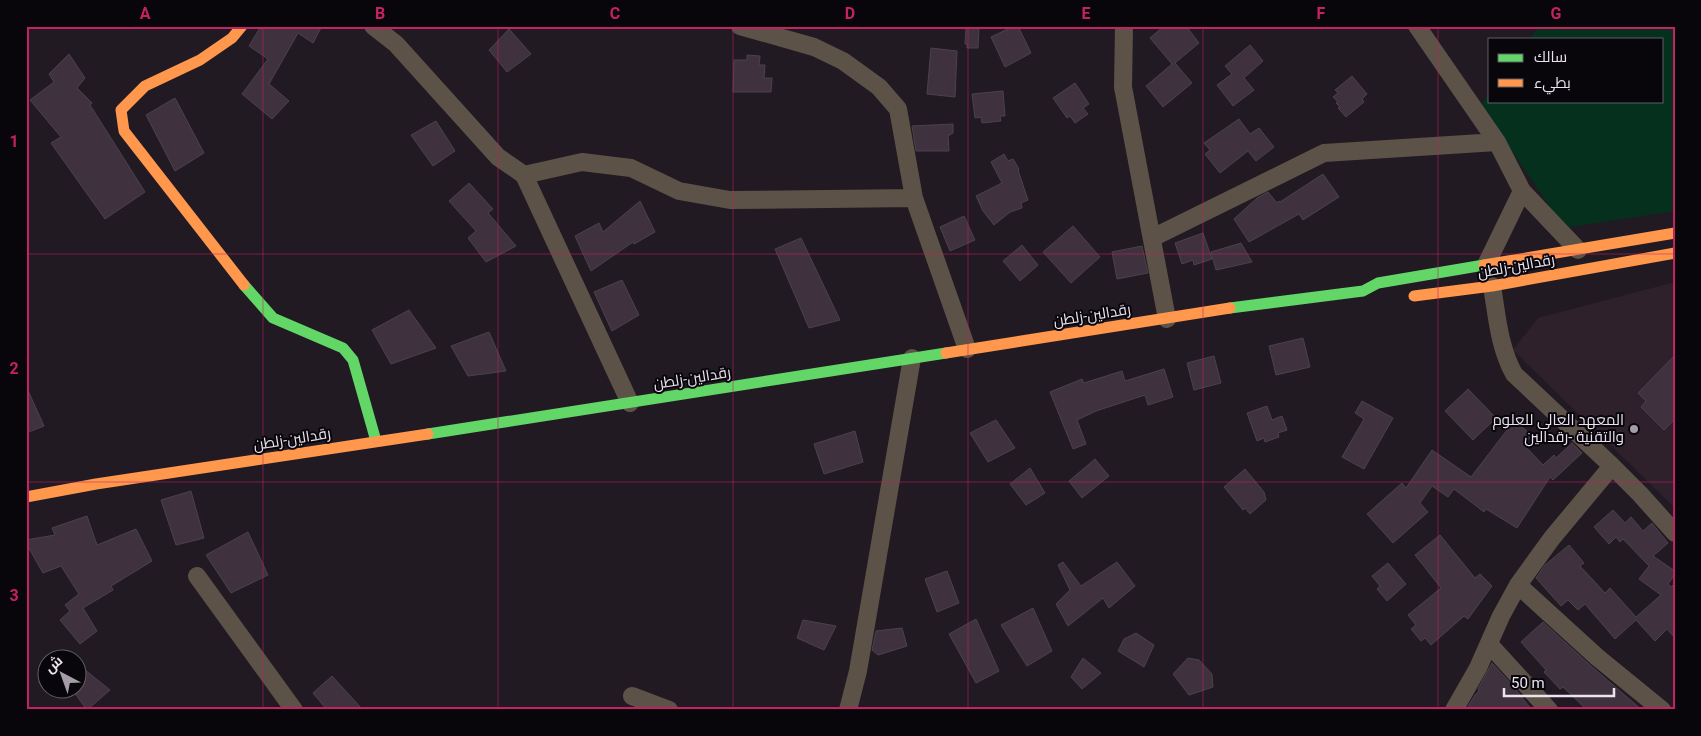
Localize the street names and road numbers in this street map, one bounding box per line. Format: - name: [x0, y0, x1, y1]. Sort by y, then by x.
- street label: رقدالين-زلطن: [1476, 250, 1556, 283]
- street label: رقدالين-زلطن: [1052, 300, 1132, 331]
- street label: رقدالين-زلطن: [652, 363, 732, 394]
- street label: رقدالين-زلطن: [252, 424, 332, 455]

